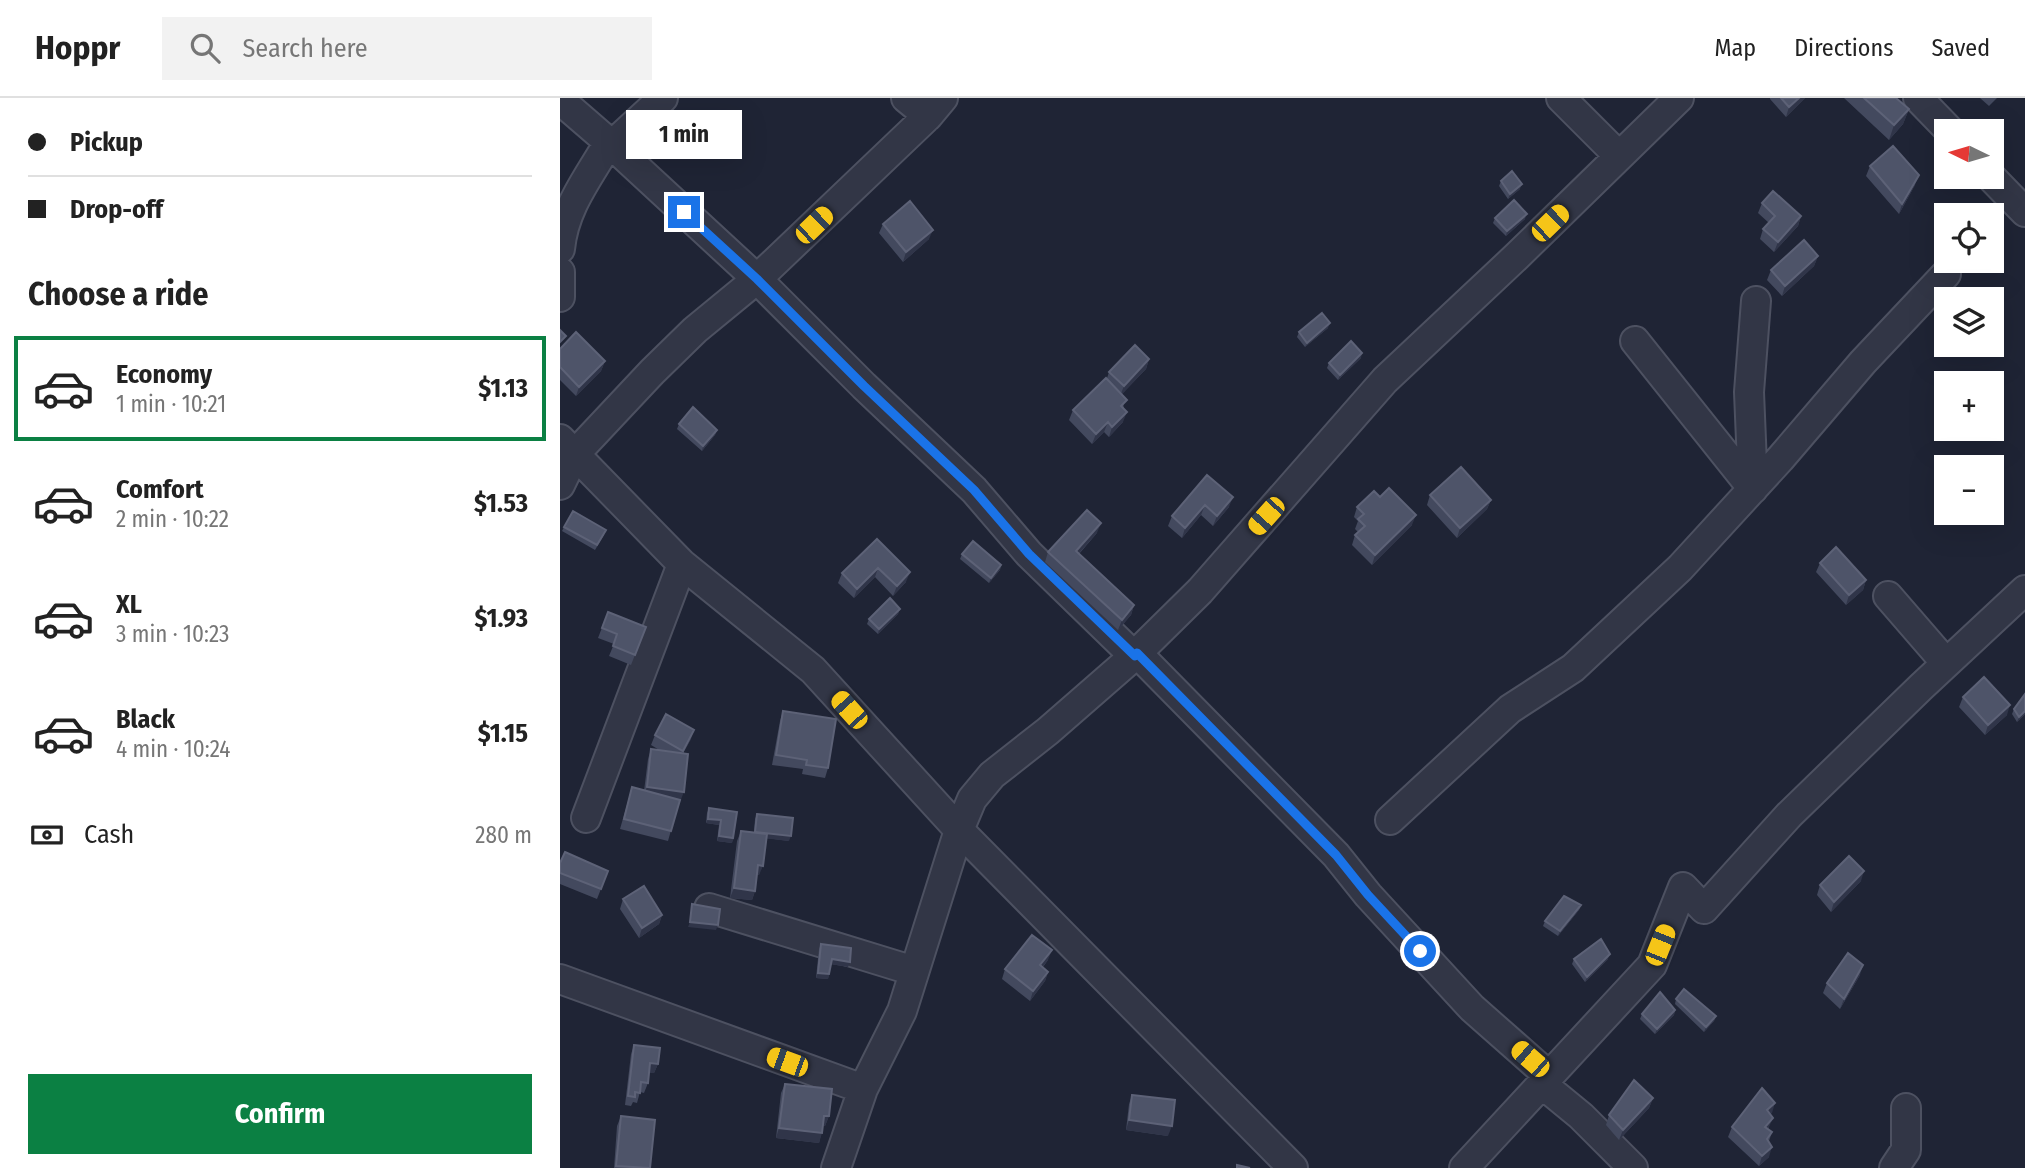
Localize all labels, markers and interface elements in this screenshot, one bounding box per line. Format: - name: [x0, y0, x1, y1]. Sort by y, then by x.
- search box: [162, 17, 652, 80]
- text: Hoppr: [35, 28, 120, 68]
- icon: search: [186, 29, 224, 67]
- text: Search here: [242, 33, 368, 64]
- text: Map: [1715, 34, 1756, 62]
- text: Directions: [1794, 34, 1893, 62]
- text: Saved: [1931, 34, 1990, 62]
- callout: 1 min: [626, 110, 742, 159]
- north arrow: [1934, 119, 2004, 189]
- map controls: [1934, 119, 2004, 525]
- text: 1 min: [659, 120, 709, 148]
- text: Pickup: [70, 127, 143, 158]
- text: Drop-off: [70, 194, 163, 225]
- route end: [668, 196, 700, 228]
- car: [1528, 201, 1573, 245]
- car: [792, 203, 837, 247]
- button: locate: [1934, 203, 2004, 273]
- text: Choose a ride: [28, 275, 209, 313]
- button: layers: [1934, 287, 2004, 357]
- icon: car: [32, 357, 95, 420]
- text: Economy: [116, 359, 212, 390]
- button: +: [1934, 371, 2004, 441]
- text: $1.13: [478, 373, 528, 404]
- text: 1 min · 10:21: [116, 390, 226, 418]
- button: −: [1934, 455, 2004, 525]
- icon: car: [32, 472, 95, 535]
- text: Comfort: [116, 474, 204, 505]
- text: $1.53: [474, 488, 528, 519]
- car: [1245, 493, 1288, 539]
- text: 2 min · 10:22: [116, 505, 229, 533]
- icon: car: [32, 587, 95, 650]
- text: XL: [116, 589, 142, 620]
- text: $1.93: [474, 603, 528, 634]
- text: 3 min · 10:23: [116, 620, 229, 648]
- car: [828, 687, 871, 733]
- icon: car: [32, 702, 95, 765]
- text: Black: [116, 704, 175, 735]
- text: $1.15: [478, 718, 528, 749]
- text: 4 min · 10:24: [116, 735, 230, 763]
- icon: cash: [28, 816, 66, 854]
- text: Cash: [84, 819, 134, 850]
- text: 280 m: [475, 821, 532, 849]
- car: [1643, 922, 1678, 968]
- route start: [1404, 935, 1436, 967]
- car: [1508, 1037, 1553, 1081]
- car: [764, 1045, 811, 1079]
- button: Confirm: [28, 1074, 532, 1154]

